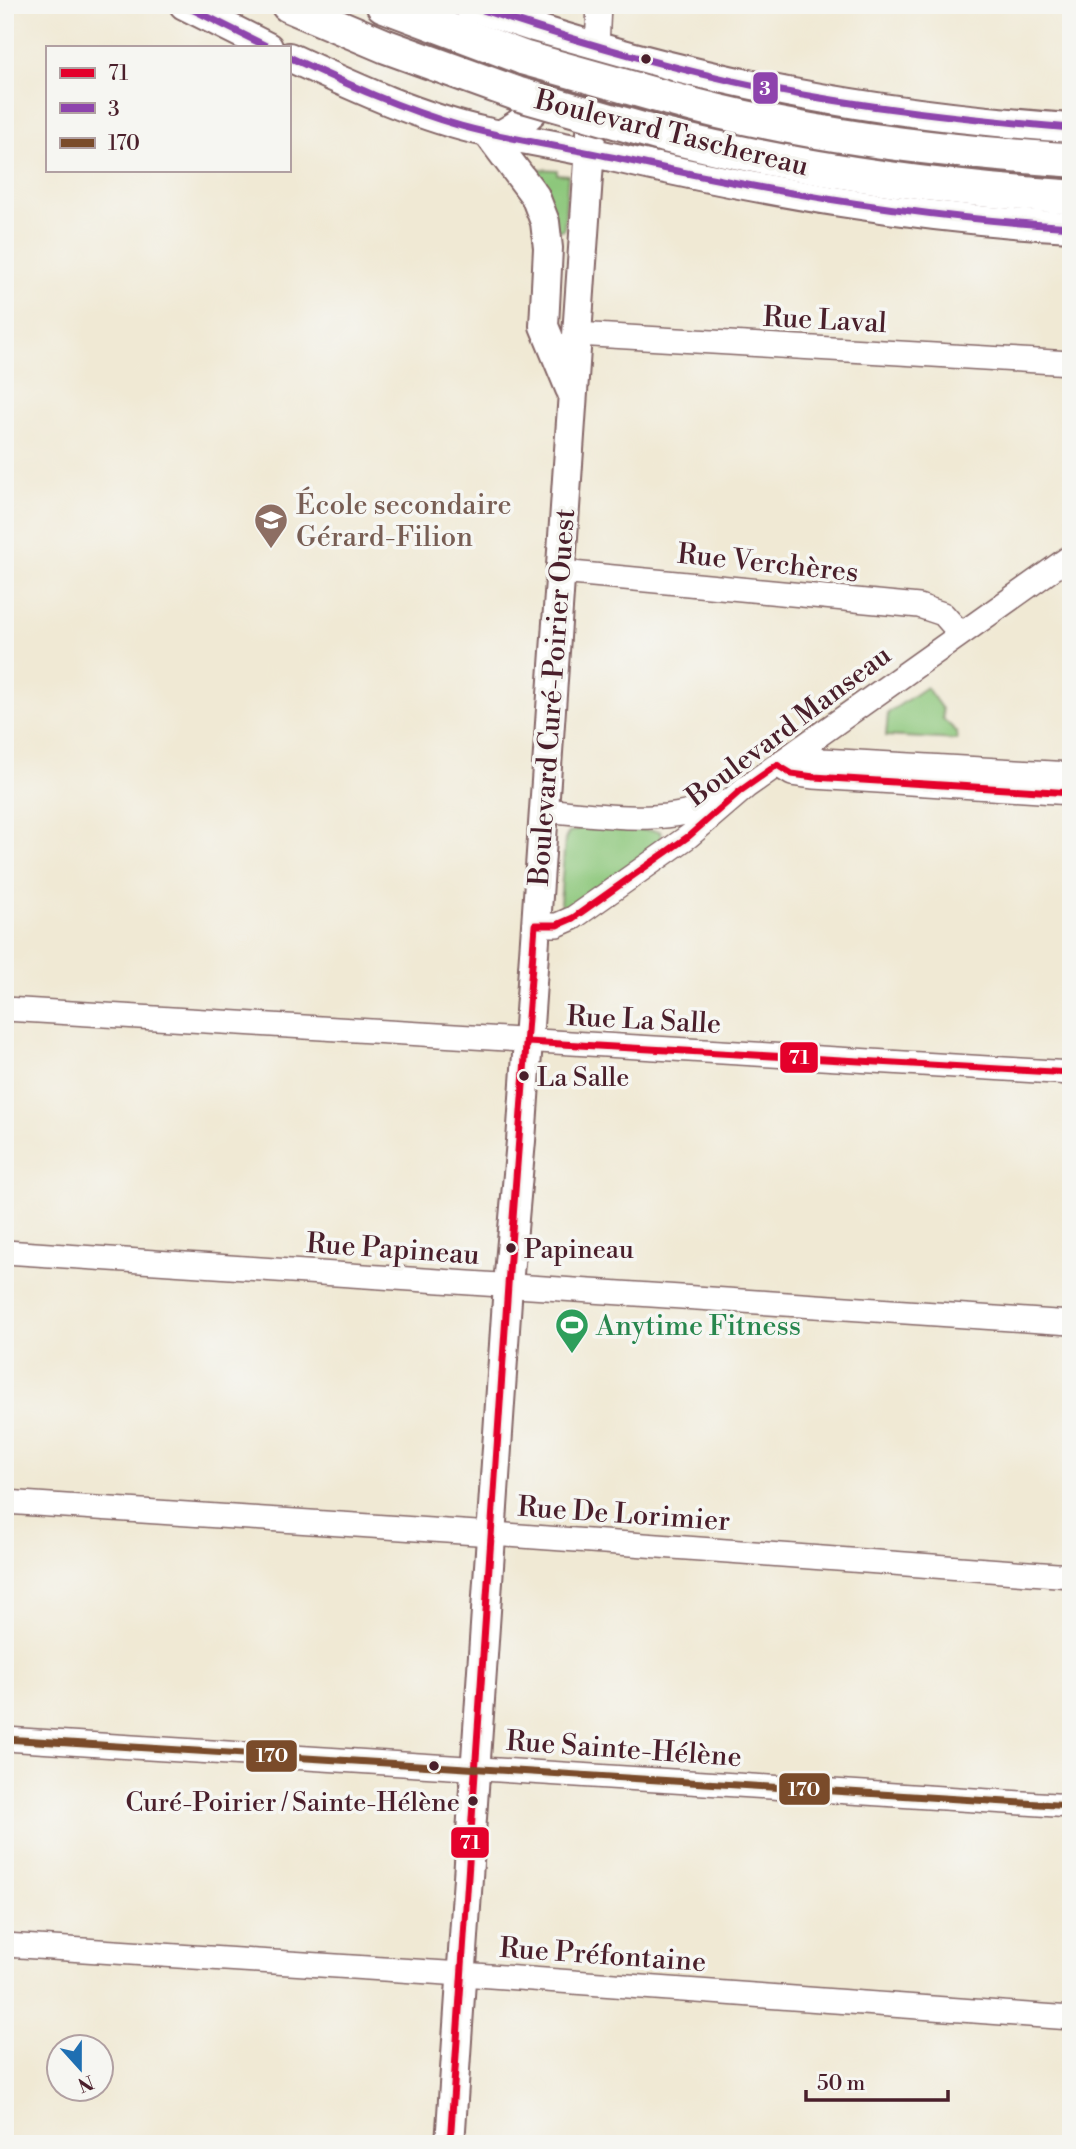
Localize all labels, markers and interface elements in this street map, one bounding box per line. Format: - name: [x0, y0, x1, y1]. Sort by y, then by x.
- legend: [46, 46, 290, 172]
- unlabelled marker: [639, 52, 653, 66]
- text: 71: [108, 61, 128, 87]
- line badge: 3: [752, 71, 779, 105]
- text: 3: [759, 77, 771, 101]
- street label: Boulevard Taschereau: [530, 82, 812, 184]
- text: 3: [108, 97, 120, 123]
- text: 170: [108, 131, 140, 157]
- street label: Rue Laval: [762, 300, 888, 341]
- place label: École secondaire Gérard-Filion: [296, 486, 512, 555]
- school or university icon: École secondaire Gérard-Filion: [252, 501, 290, 550]
- street label: Boulevard Curé-Poirier Ouest: [522, 507, 583, 888]
- street label: Rue Verchères: [676, 537, 860, 590]
- street label: Boulevard Manseau: [679, 638, 898, 815]
- street label: Rue La Salle: [566, 999, 722, 1042]
- line badge: 71: [779, 1041, 819, 1074]
- text: 71: [789, 1046, 809, 1070]
- place label: La Salle: [537, 1062, 629, 1094]
- marker: La Salle: [517, 1069, 531, 1083]
- street label: Rue Papineau: [305, 1226, 481, 1273]
- place label: Papineau: [524, 1234, 634, 1266]
- marker: Papineau: [504, 1241, 518, 1255]
- sports icon: Anytime Fitness: [553, 1306, 591, 1355]
- place label: Anytime Fitness: [595, 1309, 801, 1344]
- street label: Rue De Lorimier: [516, 1490, 731, 1539]
- street label: Rue Sainte-Hélène: [505, 1724, 743, 1775]
- line badge: 170: [245, 1739, 298, 1773]
- text: 170: [256, 1744, 288, 1768]
- unlabelled marker: [427, 1759, 441, 1773]
- line badge: 170: [778, 1772, 831, 1806]
- text: 170: [788, 1778, 820, 1802]
- place label: Curé-Poirier / Sainte-Hélène: [125, 1787, 460, 1819]
- marker: Curé-Poirier / Sainte-Hélène: [466, 1794, 480, 1808]
- line badge: 71: [450, 1826, 490, 1859]
- text: 71: [460, 1831, 480, 1855]
- street label: Rue Préfontaine: [498, 1931, 707, 1980]
- north arrow: [46, 2034, 116, 2104]
- scale bar: [806, 2058, 948, 2102]
- text: N: [74, 2069, 97, 2097]
- text: 50 m: [817, 2071, 865, 2097]

